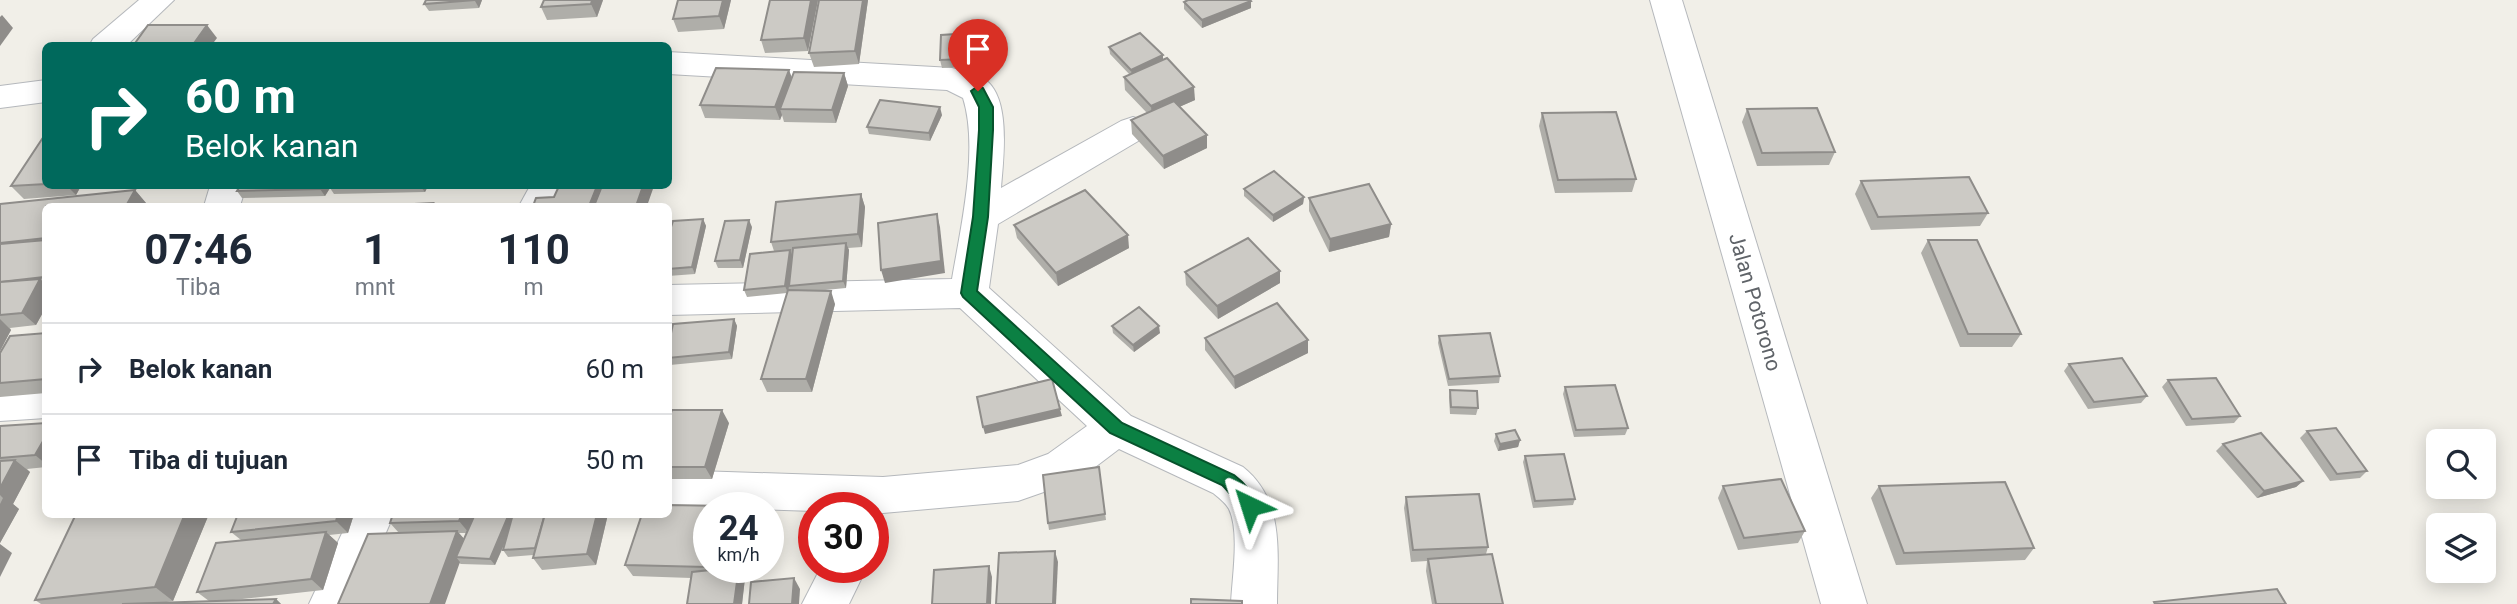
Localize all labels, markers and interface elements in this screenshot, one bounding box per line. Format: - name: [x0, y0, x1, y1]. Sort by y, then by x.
- pin: [948, 19, 1008, 91]
- icon: arrive: [959, 30, 997, 68]
- text: 60 m: [185, 68, 296, 125]
- icon: right: [70, 70, 161, 161]
- text: Belok kanan: [185, 127, 358, 165]
- text: 07:46: [144, 225, 253, 274]
- text: 1: [363, 225, 387, 274]
- text: 110: [497, 225, 570, 274]
- street label: Jalan Potorono: [1724, 230, 1786, 374]
- text: Tiba: [176, 274, 221, 301]
- text: mnt: [355, 274, 395, 301]
- text: m: [524, 274, 544, 301]
- icon: right: [70, 350, 108, 388]
- text: Belok kanan: [129, 354, 272, 384]
- text: 60 m: [586, 354, 644, 384]
- map controls: [2426, 429, 2496, 583]
- button: search: [2426, 429, 2496, 499]
- icon: arrive: [70, 441, 108, 479]
- text: Tiba di tujuan: [129, 445, 288, 475]
- text: 50 m: [586, 445, 644, 475]
- position arrow: [1213, 469, 1287, 543]
- speed limit sign: 30: [798, 492, 889, 583]
- text: 24: [718, 508, 759, 549]
- button: layers: [2426, 513, 2496, 583]
- text: km/h: [717, 544, 760, 565]

